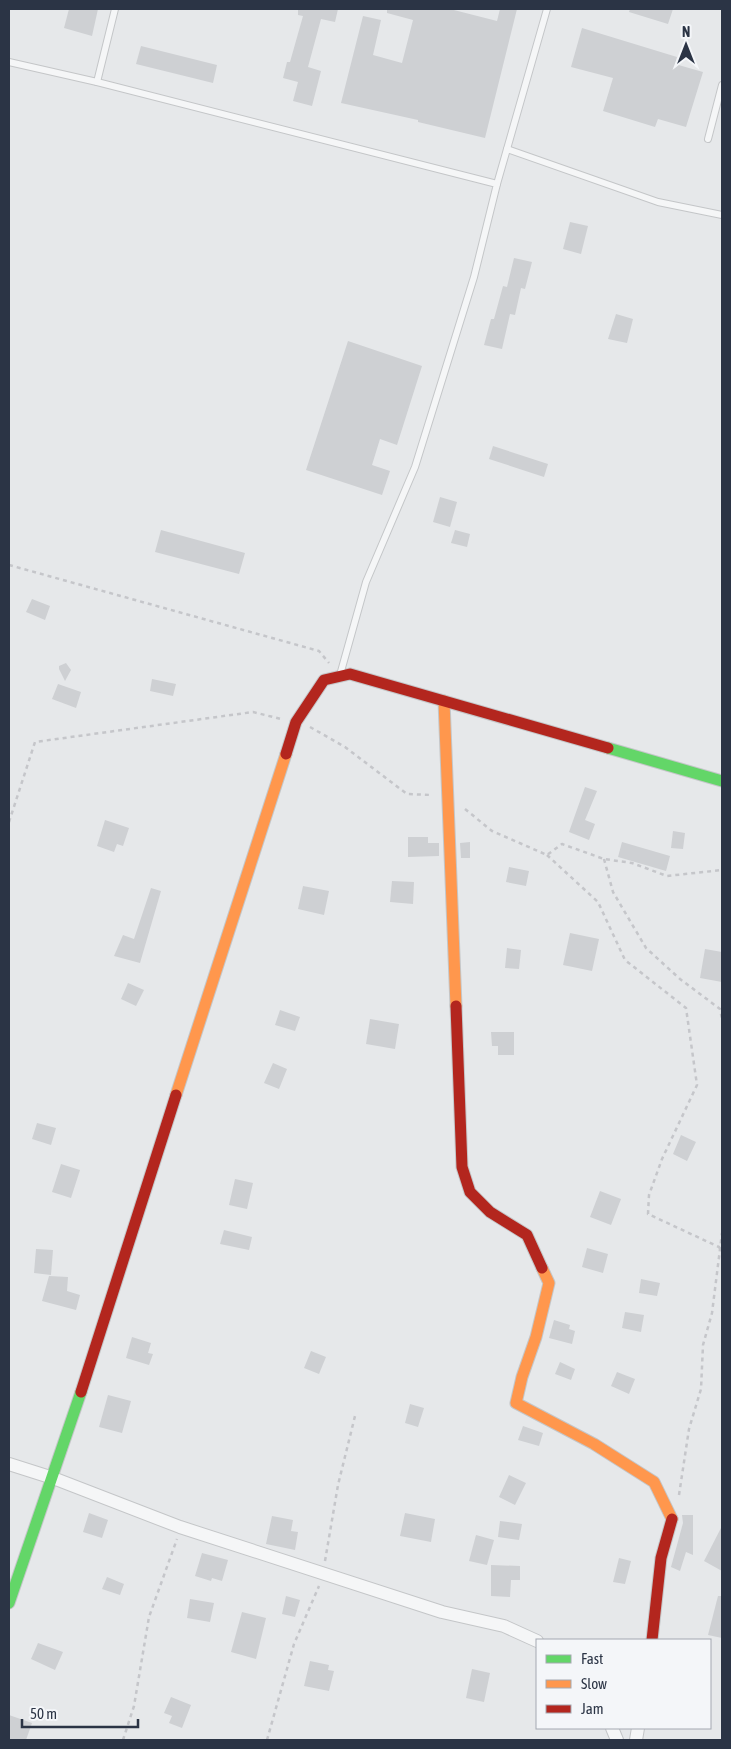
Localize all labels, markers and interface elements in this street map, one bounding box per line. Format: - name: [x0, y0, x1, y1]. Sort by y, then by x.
- north arrow: [661, 20, 711, 70]
- text: N: [682, 24, 690, 40]
- legend: [536, 1639, 711, 1729]
- text: Fast: [581, 1650, 603, 1667]
- text: Slow: [581, 1675, 607, 1692]
- scale bar: [22, 1696, 139, 1728]
- text: Jam: [581, 1700, 604, 1717]
- text: 50 m: [30, 1705, 57, 1722]

